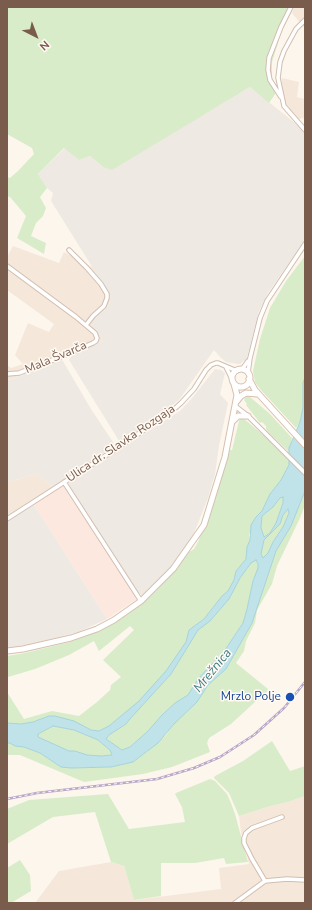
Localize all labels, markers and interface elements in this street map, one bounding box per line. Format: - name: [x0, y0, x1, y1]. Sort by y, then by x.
- north arrow: [16, 16, 56, 56]
- text: N: [36, 37, 52, 54]
- street label: Mala Švarča: [23, 339, 89, 377]
- street label: Ulica dr. Slavka Rozgaja: [64, 402, 178, 486]
- water label: Mrežnica: [191, 646, 235, 696]
- place label: Mrzlo Polje: [221, 690, 281, 704]
- marker: Mrzlo Polje: [284, 691, 296, 703]

